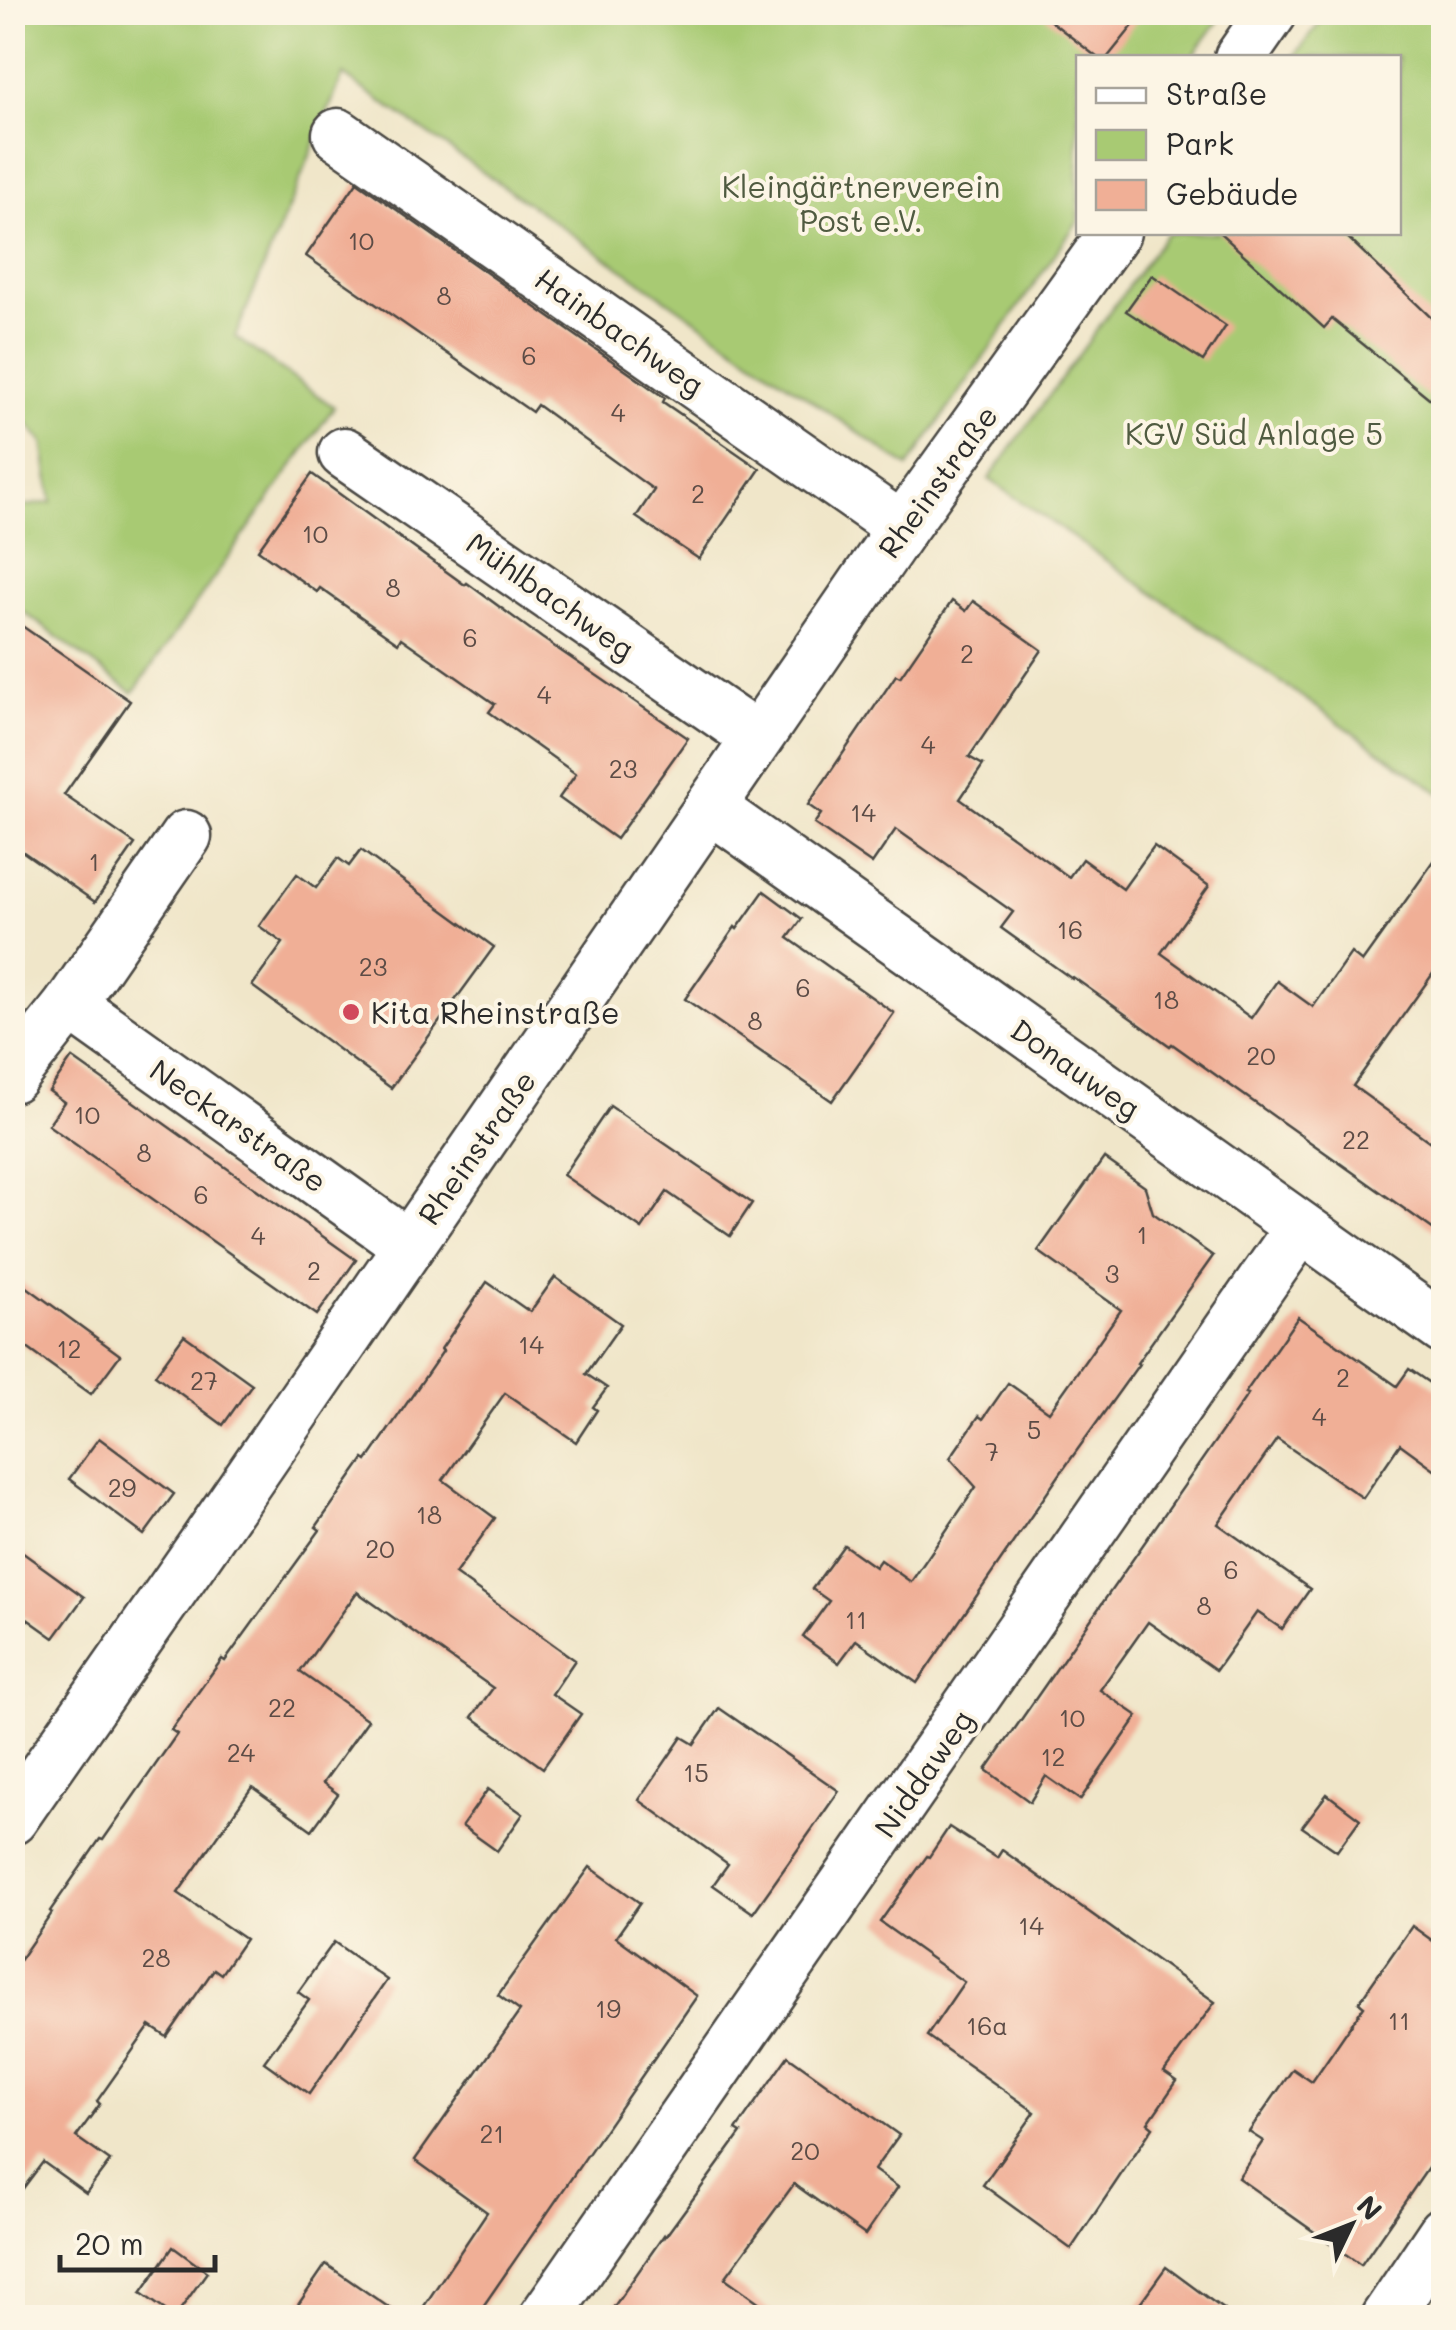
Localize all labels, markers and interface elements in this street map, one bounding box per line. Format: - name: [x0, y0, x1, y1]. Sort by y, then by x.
- legend: [1076, 55, 1401, 235]
- text: Straße: [1166, 73, 1267, 113]
- text: Park: [1166, 123, 1234, 163]
- park label: Kleingärtnerverein Post e.V.: [722, 166, 1000, 240]
- text: Gebäude: [1166, 173, 1299, 213]
- house number: 10: [348, 224, 374, 256]
- street label: Hainbachweg: [528, 258, 712, 404]
- house number: 8: [436, 279, 452, 311]
- house number: 6: [521, 339, 537, 371]
- house number: 4: [611, 396, 626, 428]
- street label: Rheinstraße: [868, 397, 1006, 565]
- park label: KGV Süd Anlage 5: [1125, 413, 1383, 453]
- house number: 2: [691, 477, 705, 509]
- house number: 10: [302, 517, 328, 549]
- street label: Mühlbachweg: [459, 522, 643, 668]
- house number: 8: [385, 571, 401, 603]
- house number: 6: [462, 621, 478, 653]
- house number: 2: [960, 637, 974, 669]
- house number: 4: [537, 678, 552, 710]
- house number: 4: [921, 728, 936, 760]
- house number: 23: [609, 752, 637, 784]
- house number: 14: [850, 796, 876, 828]
- house number: 1: [88, 845, 100, 877]
- house number: 16: [1057, 913, 1083, 945]
- house number: 23: [359, 950, 387, 982]
- house number: 6: [795, 971, 811, 1003]
- house number: 18: [1153, 983, 1179, 1015]
- place label: Kita Rheinstraße: [371, 992, 620, 1032]
- marker: Kita Rheinstraße: [340, 1001, 362, 1023]
- house number: 8: [747, 1004, 763, 1036]
- street label: Donauweg: [1003, 1009, 1149, 1127]
- house number: 20: [1246, 1039, 1276, 1071]
- street label: Neckarstraße: [143, 1049, 335, 1201]
- street label: Rheinstraße: [408, 1062, 544, 1232]
- house number: 10: [74, 1098, 100, 1130]
- house number: 22: [1342, 1123, 1370, 1155]
- house number: 8: [136, 1136, 152, 1168]
- house number: 6: [193, 1178, 209, 1210]
- house number: 1: [1136, 1218, 1148, 1250]
- house number: 4: [251, 1219, 266, 1251]
- house number: 2: [307, 1254, 321, 1286]
- house number: 3: [1105, 1257, 1119, 1289]
- house number: 14: [518, 1328, 544, 1360]
- house number: 12: [56, 1332, 82, 1364]
- house number: 2: [1336, 1361, 1350, 1393]
- house number: 27: [190, 1364, 218, 1396]
- house number: 4: [1312, 1400, 1327, 1432]
- house number: 5: [1027, 1413, 1041, 1445]
- house number: 7: [985, 1435, 999, 1467]
- house number: 29: [108, 1471, 137, 1503]
- house number: 18: [416, 1498, 442, 1530]
- house number: 20: [365, 1532, 395, 1564]
- house number: 6: [1223, 1553, 1239, 1585]
- house number: 8: [1196, 1589, 1212, 1621]
- house number: 11: [845, 1603, 867, 1635]
- house number: 22: [268, 1691, 296, 1723]
- street label: Niddaweg: [864, 1701, 982, 1845]
- house number: 10: [1059, 1701, 1085, 1733]
- house number: 24: [227, 1736, 256, 1768]
- house number: 12: [1040, 1740, 1066, 1772]
- house number: 15: [683, 1756, 709, 1788]
- house number: 14: [1018, 1909, 1044, 1941]
- house number: 28: [141, 1941, 171, 1973]
- house number: 19: [595, 1992, 621, 2024]
- house number: 11: [1388, 2004, 1410, 2036]
- house number: 16a: [966, 2009, 1008, 2041]
- house number: 21: [479, 2117, 505, 2149]
- house number: 20: [790, 2134, 820, 2166]
- north arrow: [1301, 2175, 1401, 2275]
- text: N: [1350, 2187, 1390, 2227]
- scale bar: [60, 2210, 215, 2272]
- text: 20 m: [75, 2223, 144, 2263]

